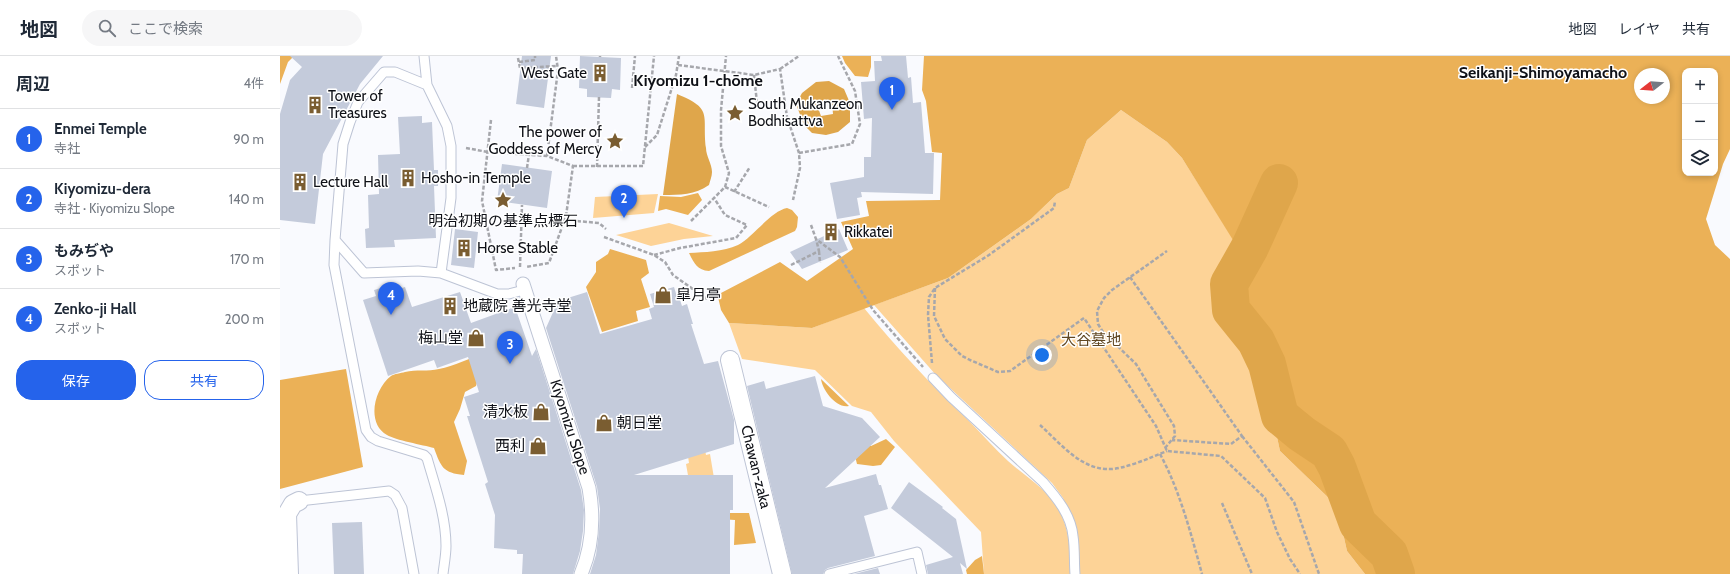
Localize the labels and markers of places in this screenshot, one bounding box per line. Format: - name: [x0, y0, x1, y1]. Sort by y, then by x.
- building icon: West Gate: [590, 63, 610, 83]
- place label: West Gate: [521, 64, 587, 82]
- pin: 1: [879, 77, 905, 110]
- place label: Tower of Treasures: [328, 87, 387, 122]
- building icon: Tower of Treasures: [305, 95, 325, 115]
- place label: South Mukanzeon Bodhisattva: [748, 95, 863, 130]
- place icon: South Mukanzeon Bodhisattva: [725, 103, 745, 123]
- place label: The power of Goddess of Mercy: [488, 123, 602, 158]
- place icon: The power of Goddess of Mercy: [605, 131, 625, 151]
- building icon: Hosho-in Temple: [398, 168, 418, 188]
- place label: Hosho-in Temple: [421, 169, 531, 187]
- building icon: Lecture Hall: [290, 172, 310, 192]
- place label: Lecture Hall: [313, 173, 389, 191]
- pin: 2: [611, 185, 637, 218]
- place icon: 明治初期の基準点標石: [493, 190, 513, 210]
- place label: 明治初期の基準点標石: [428, 212, 578, 230]
- building icon: Rikkatei: [821, 222, 841, 242]
- place label: Rikkatei: [844, 223, 892, 241]
- building icon: Horse Stable: [454, 238, 474, 258]
- place label: Horse Stable: [477, 239, 558, 257]
- pin: 4: [378, 282, 404, 315]
- shop icon: 皐月亭: [653, 285, 673, 305]
- place label: 皐月亭: [676, 286, 721, 304]
- building icon: 地蔵院 善光寺堂: [440, 296, 460, 316]
- place label: 地蔵院 善光寺堂: [463, 297, 571, 315]
- shop icon: 梅山堂: [466, 328, 486, 348]
- place label: 梅山堂: [418, 329, 463, 347]
- pin: 3: [497, 331, 523, 364]
- shop icon: 清水板: [531, 402, 551, 422]
- place label: 清水板: [483, 403, 528, 421]
- shop icon: 朝日堂: [594, 413, 614, 433]
- place label: 朝日堂: [617, 414, 662, 432]
- shop icon: 西利: [528, 436, 548, 456]
- place label: 西利: [495, 437, 525, 455]

